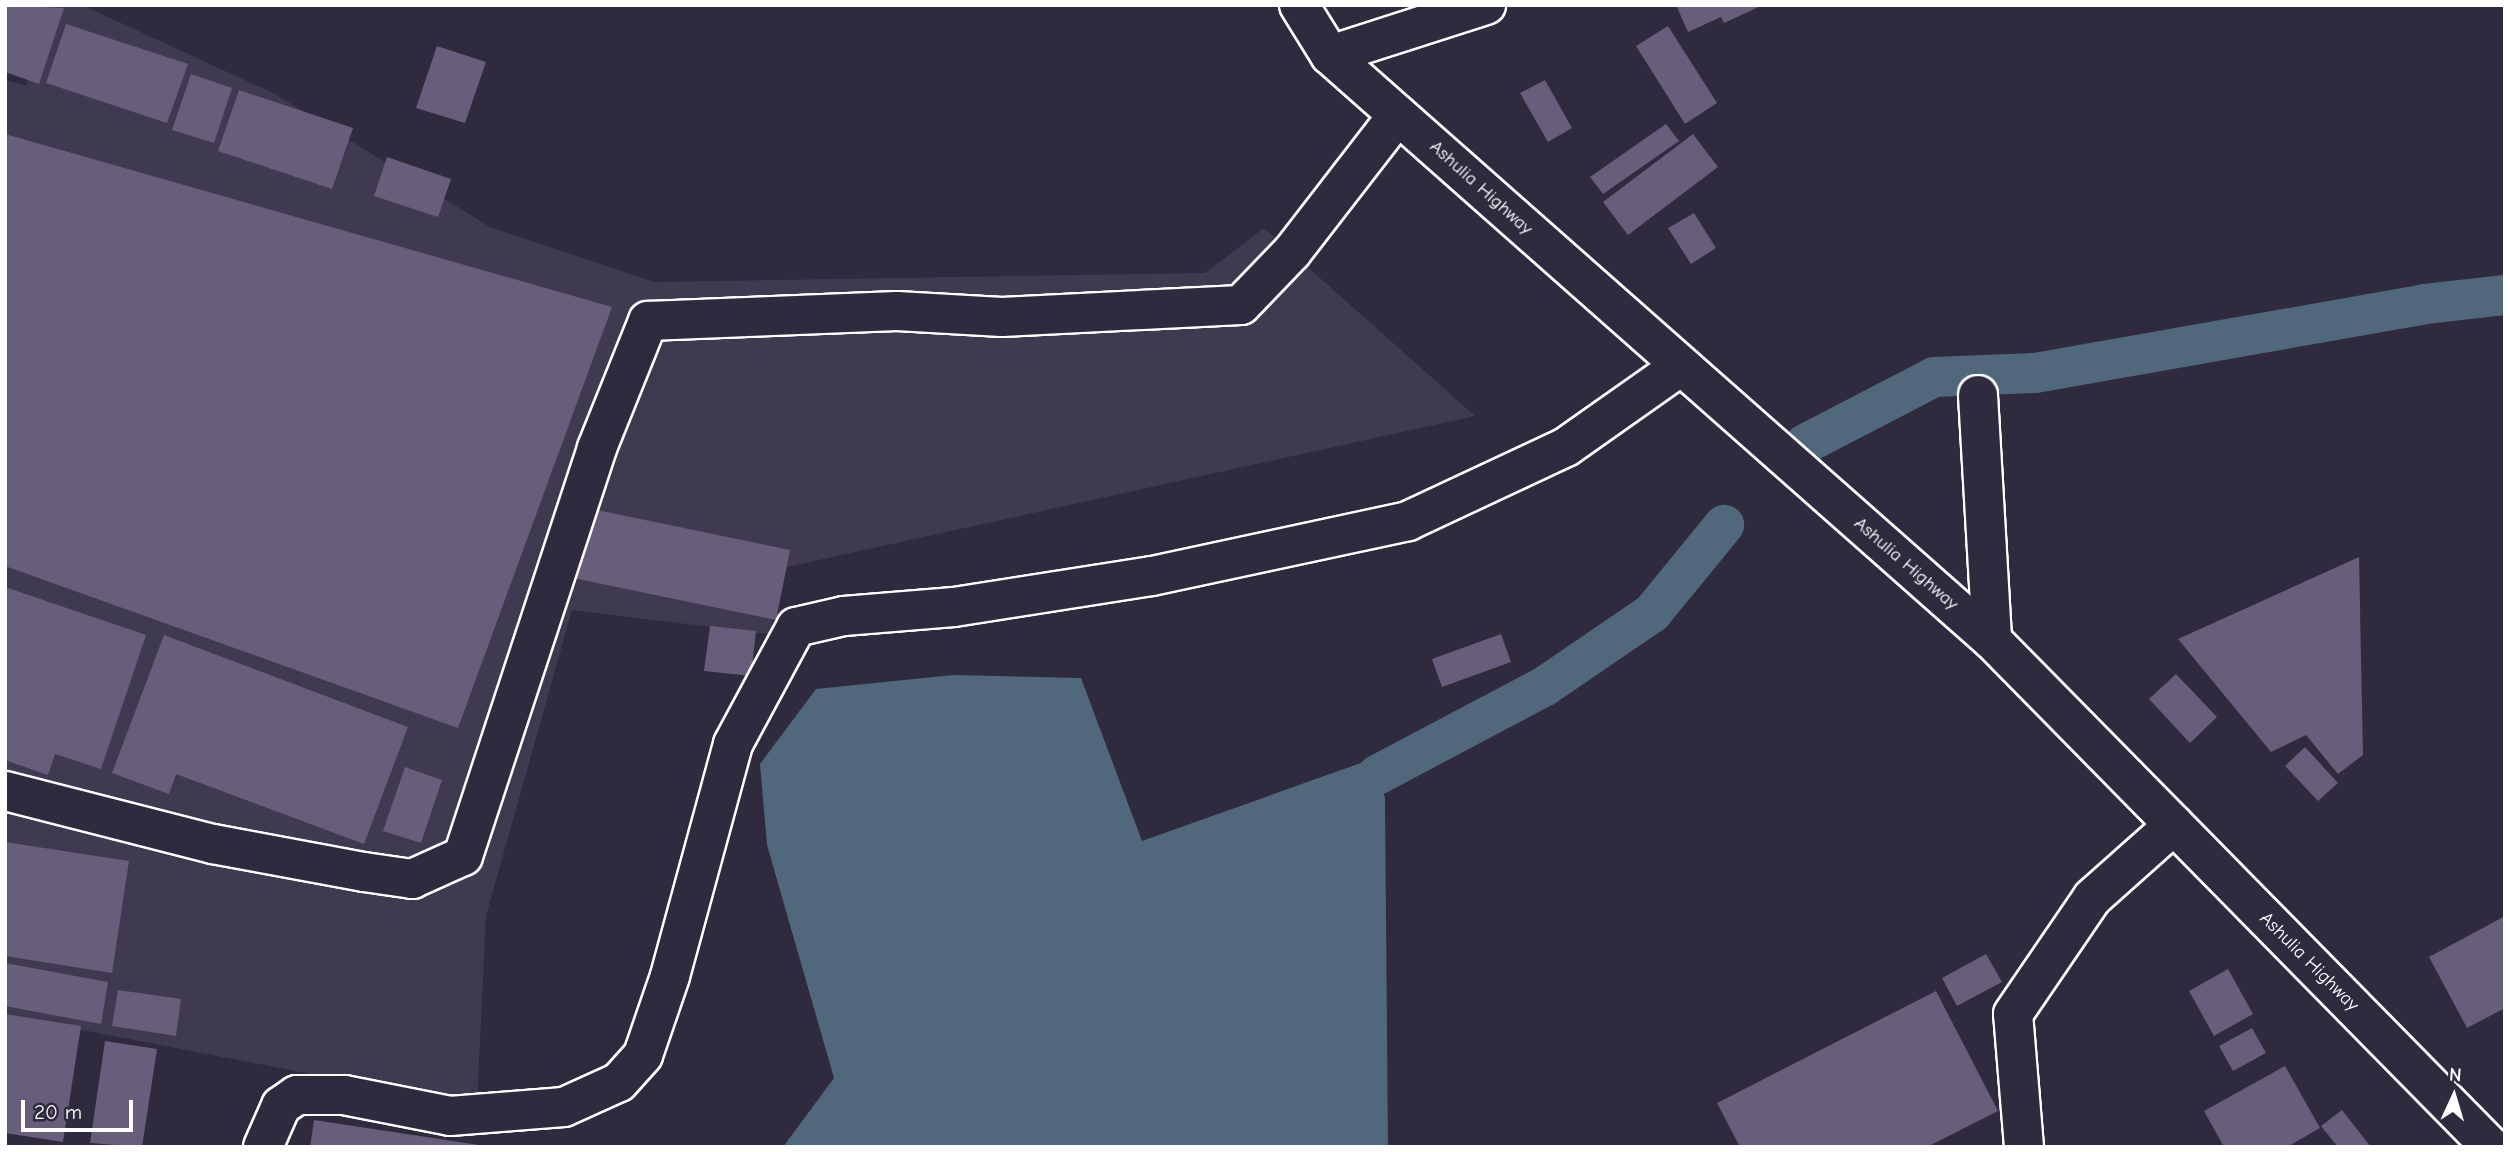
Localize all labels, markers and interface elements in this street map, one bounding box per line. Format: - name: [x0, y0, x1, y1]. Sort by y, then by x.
- street label: Ashulia Highway: [1425, 136, 1537, 240]
- street label: Ashulia Highway: [1849, 512, 1963, 616]
- street label: Ashulia Highway: [2255, 908, 2363, 1016]
- north arrow: [2419, 1061, 2489, 1131]
- text: N: [2449, 1064, 2462, 1086]
- scale bar: [24, 1086, 136, 1130]
- text: 20 m: [34, 1100, 82, 1124]

